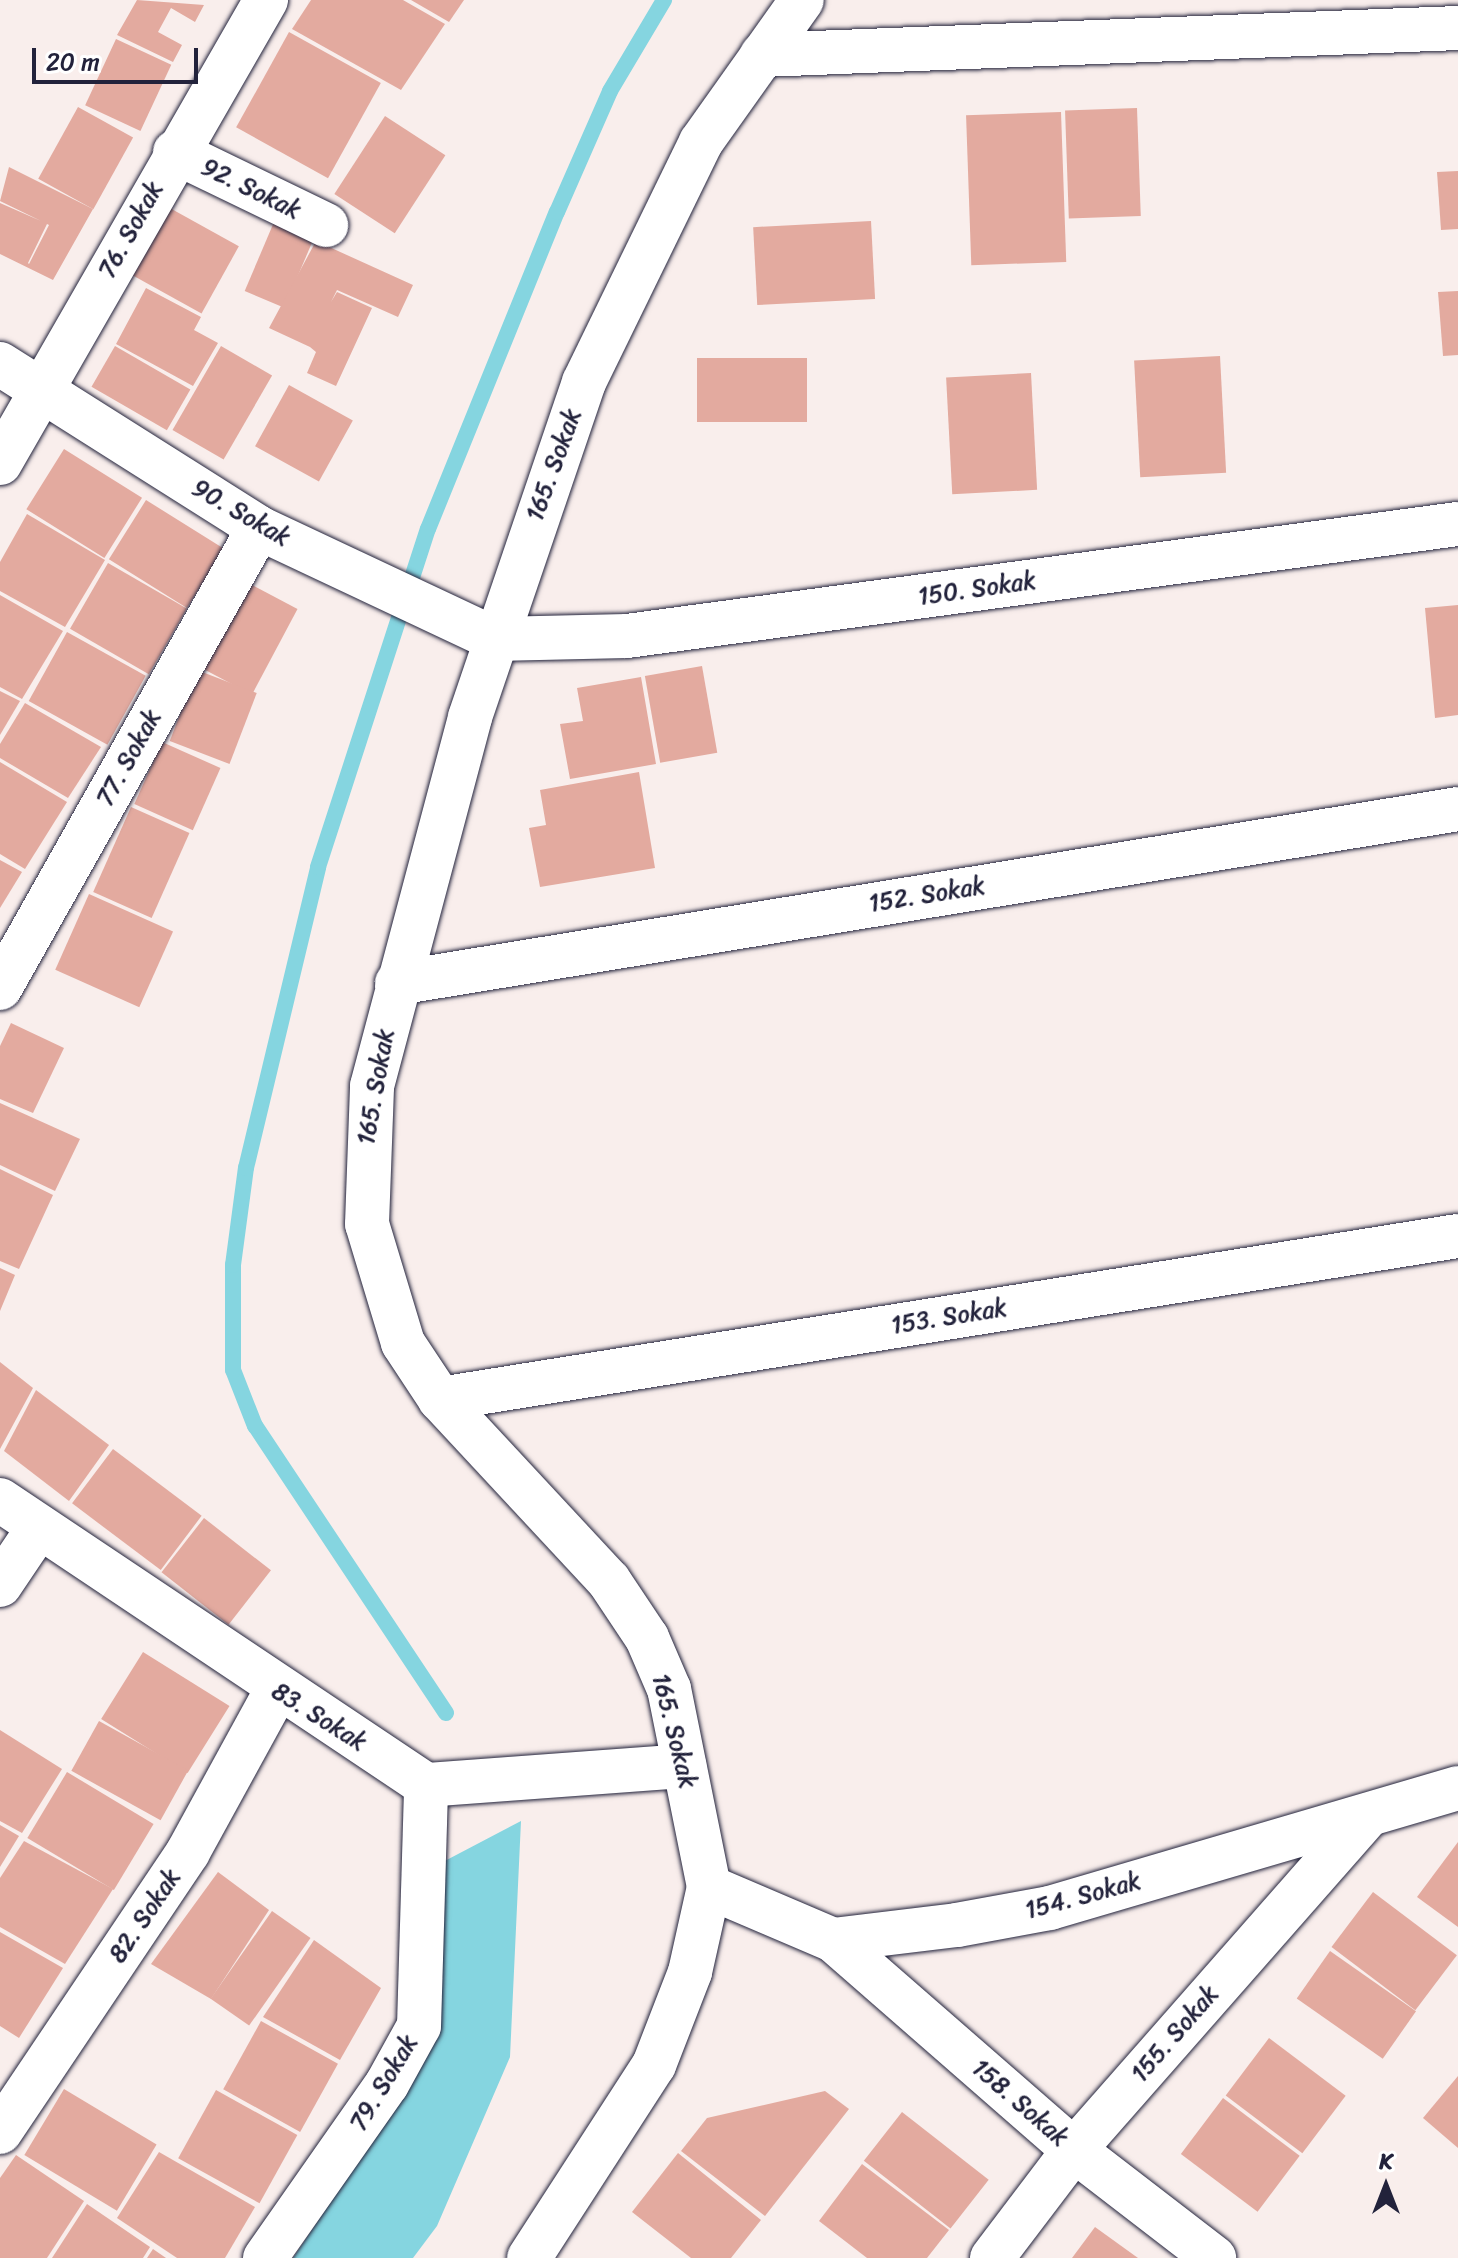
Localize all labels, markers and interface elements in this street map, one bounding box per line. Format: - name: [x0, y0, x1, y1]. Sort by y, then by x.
- scale bar: [36, 32, 202, 82]
- text: 20 m: [46, 41, 100, 83]
- street label: 92. Sokak: [197, 153, 305, 225]
- street label: 76. Sokak: [93, 177, 169, 283]
- street label: 165. Sokak: [520, 405, 588, 525]
- street label: 90. Sokak: [187, 473, 295, 553]
- street label: 150. Sokak: [916, 566, 1038, 612]
- street label: 77. Sokak: [91, 705, 167, 811]
- street label: 152. Sokak: [867, 872, 987, 918]
- street label: 165. Sokak: [352, 1027, 400, 1147]
- street label: 153. Sokak: [889, 1294, 1009, 1340]
- street label: 165. Sokak: [646, 1671, 702, 1791]
- street label: 83. Sokak: [266, 1677, 372, 1757]
- street label: 82. Sokak: [103, 1864, 187, 1968]
- street label: 154. Sokak: [1022, 1867, 1144, 1925]
- street label: 155. Sokak: [1125, 1980, 1225, 2088]
- street label: 79. Sokak: [344, 2030, 424, 2136]
- street label: 158. Sokak: [966, 2054, 1074, 2152]
- text: K: [1379, 2142, 1393, 2181]
- north arrow: [1346, 2146, 1426, 2226]

